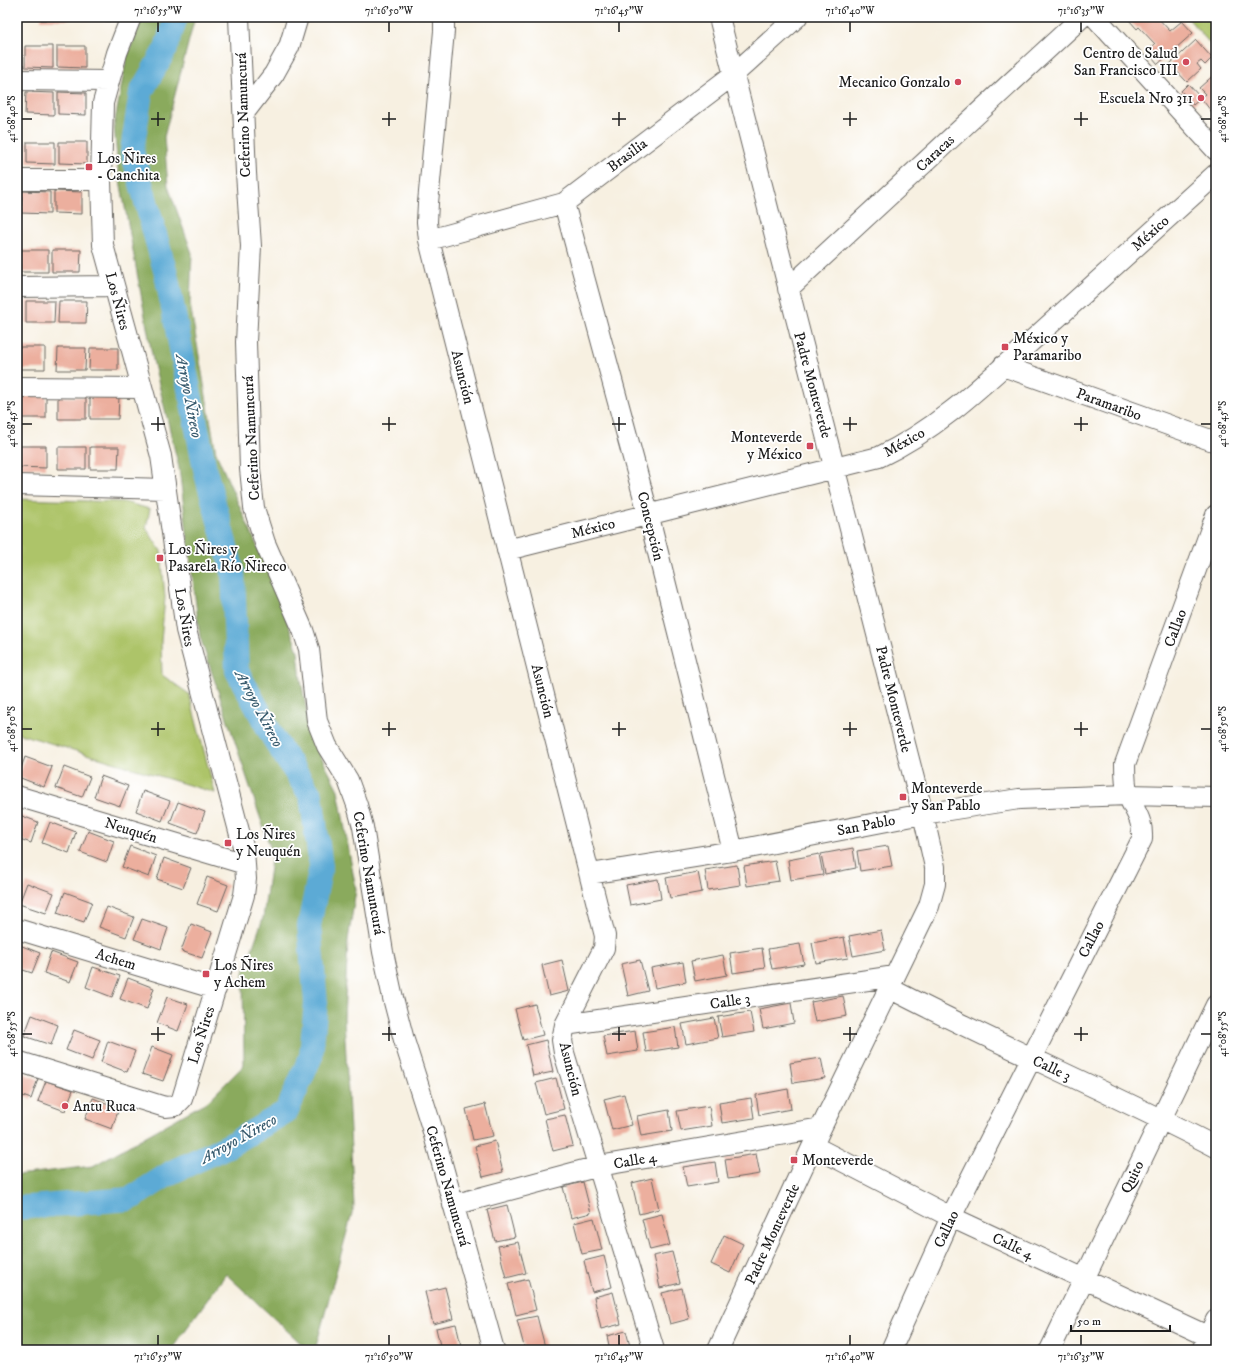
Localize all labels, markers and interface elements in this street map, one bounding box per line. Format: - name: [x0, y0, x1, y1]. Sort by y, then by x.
- text: 71°16'55"W: [134, 5, 183, 17]
- text: 71°16'50"W: [365, 5, 414, 17]
- text: 71°16'45"W: [595, 5, 644, 17]
- text: 71°16'40"W: [826, 5, 875, 17]
- text: 71°16'35"W: [1058, 5, 1105, 17]
- place label: Centro de Salud San Francisco III: [1074, 44, 1179, 80]
- street label: Ceferino Namuncurá: [232, 52, 255, 178]
- marker: Centro de Salud San Francisco III: [1181, 57, 1191, 67]
- place label: Mecanico Gonzalo: [839, 73, 950, 92]
- marker: Mecanico Gonzalo: [953, 77, 963, 87]
- place label: Escuela Nro 311: [1099, 89, 1193, 108]
- marker: Escuela Nro 311: [1196, 93, 1206, 103]
- text: 41°08'40"S: [6, 96, 18, 142]
- text: 41°08'40"S: [1217, 96, 1229, 142]
- street label: Caracas: [912, 131, 959, 176]
- street label: Brasilia: [604, 134, 651, 177]
- place label: Los Ñires - Canchita: [97, 148, 160, 185]
- marker: Los Ñires - Canchita: [84, 162, 94, 172]
- street label: México: [1127, 211, 1173, 255]
- street label: Los Ñires: [101, 270, 135, 332]
- place label: México y Paramaribo: [1013, 329, 1081, 365]
- street label: Padre Monteverde: [789, 330, 836, 440]
- marker: México y Paramaribo: [1000, 342, 1010, 352]
- street label: Asunción: [447, 348, 478, 406]
- water label: Arroyo Ñireco: [171, 351, 207, 440]
- street label: Ceferino Namuncurá: [239, 374, 264, 501]
- street label: Paramaribo: [1073, 384, 1144, 425]
- text: 41°08'45"S: [6, 401, 18, 447]
- text: 41°08'45"S: [1217, 401, 1229, 447]
- street label: México: [880, 423, 928, 462]
- place label: Monteverde y México: [730, 428, 802, 464]
- marker: Monteverde y México: [805, 441, 815, 451]
- street label: Concepción: [633, 490, 668, 563]
- street label: México: [569, 514, 617, 543]
- place label: Los Ñires y Pasarela Río Ñireco: [168, 539, 286, 576]
- marker: Los Ñires y Pasarela Río Ñireco: [155, 553, 165, 563]
- street label: Los Ñires: [170, 586, 200, 648]
- street label: Callao: [1160, 607, 1191, 650]
- street label: Padre Monteverde: [871, 644, 916, 754]
- street label: Asunción: [527, 662, 558, 720]
- water label: Arroyo Ñireco: [229, 665, 288, 751]
- text: 41°08'50"S: [6, 706, 18, 752]
- text: 41°08'50"S: [1217, 706, 1229, 752]
- place label: Monteverde y San Pablo: [911, 779, 983, 815]
- marker: Monteverde y San Pablo: [898, 792, 908, 802]
- street label: Ceferino Namuncurá: [348, 810, 389, 937]
- street label: San Pablo: [835, 811, 897, 840]
- street label: Neuquén: [102, 813, 160, 848]
- place label: Los Ñires y Neuquén: [236, 824, 301, 861]
- marker: Los Ñires y Neuquén: [223, 838, 233, 848]
- street label: Callao: [1074, 918, 1109, 961]
- street label: Achem: [93, 944, 138, 975]
- place label: Los Ñires y Achem: [214, 955, 273, 992]
- marker: Los Ñires y Achem: [201, 969, 211, 979]
- street label: Calle 3: [709, 989, 751, 1014]
- street label: Los Ñires: [183, 1004, 219, 1066]
- text: 41°08'55"S: [6, 1011, 18, 1057]
- text: 41°08'55"S: [1217, 1011, 1229, 1057]
- street label: Asunción: [555, 1040, 586, 1098]
- street label: Calle 3: [1029, 1051, 1074, 1086]
- place label: Antu Ruca: [73, 1097, 136, 1116]
- marker: Antu Ruca: [60, 1101, 70, 1111]
- water label: Arroyo Ñireco: [195, 1110, 280, 1169]
- street label: Ceferino Namuncurá: [421, 1123, 474, 1249]
- street label: Calle 4: [612, 1147, 658, 1174]
- place label: Monteverde: [802, 1151, 874, 1170]
- marker: Monteverde: [789, 1155, 799, 1165]
- street label: Quito: [1116, 1158, 1149, 1197]
- street label: Padre Monteverde: [741, 1181, 804, 1288]
- street label: Callao: [930, 1208, 963, 1251]
- street label: Calle 4: [989, 1229, 1037, 1264]
- scale bar: [1071, 1307, 1170, 1333]
- text: 50 m: [1077, 1314, 1101, 1329]
- text: 71°16'55"W: [134, 1351, 183, 1363]
- text: 71°16'50"W: [365, 1351, 414, 1363]
- text: 71°16'45"W: [595, 1351, 644, 1363]
- text: 71°16'40"W: [826, 1351, 875, 1363]
- text: 71°16'35"W: [1058, 1351, 1105, 1363]

